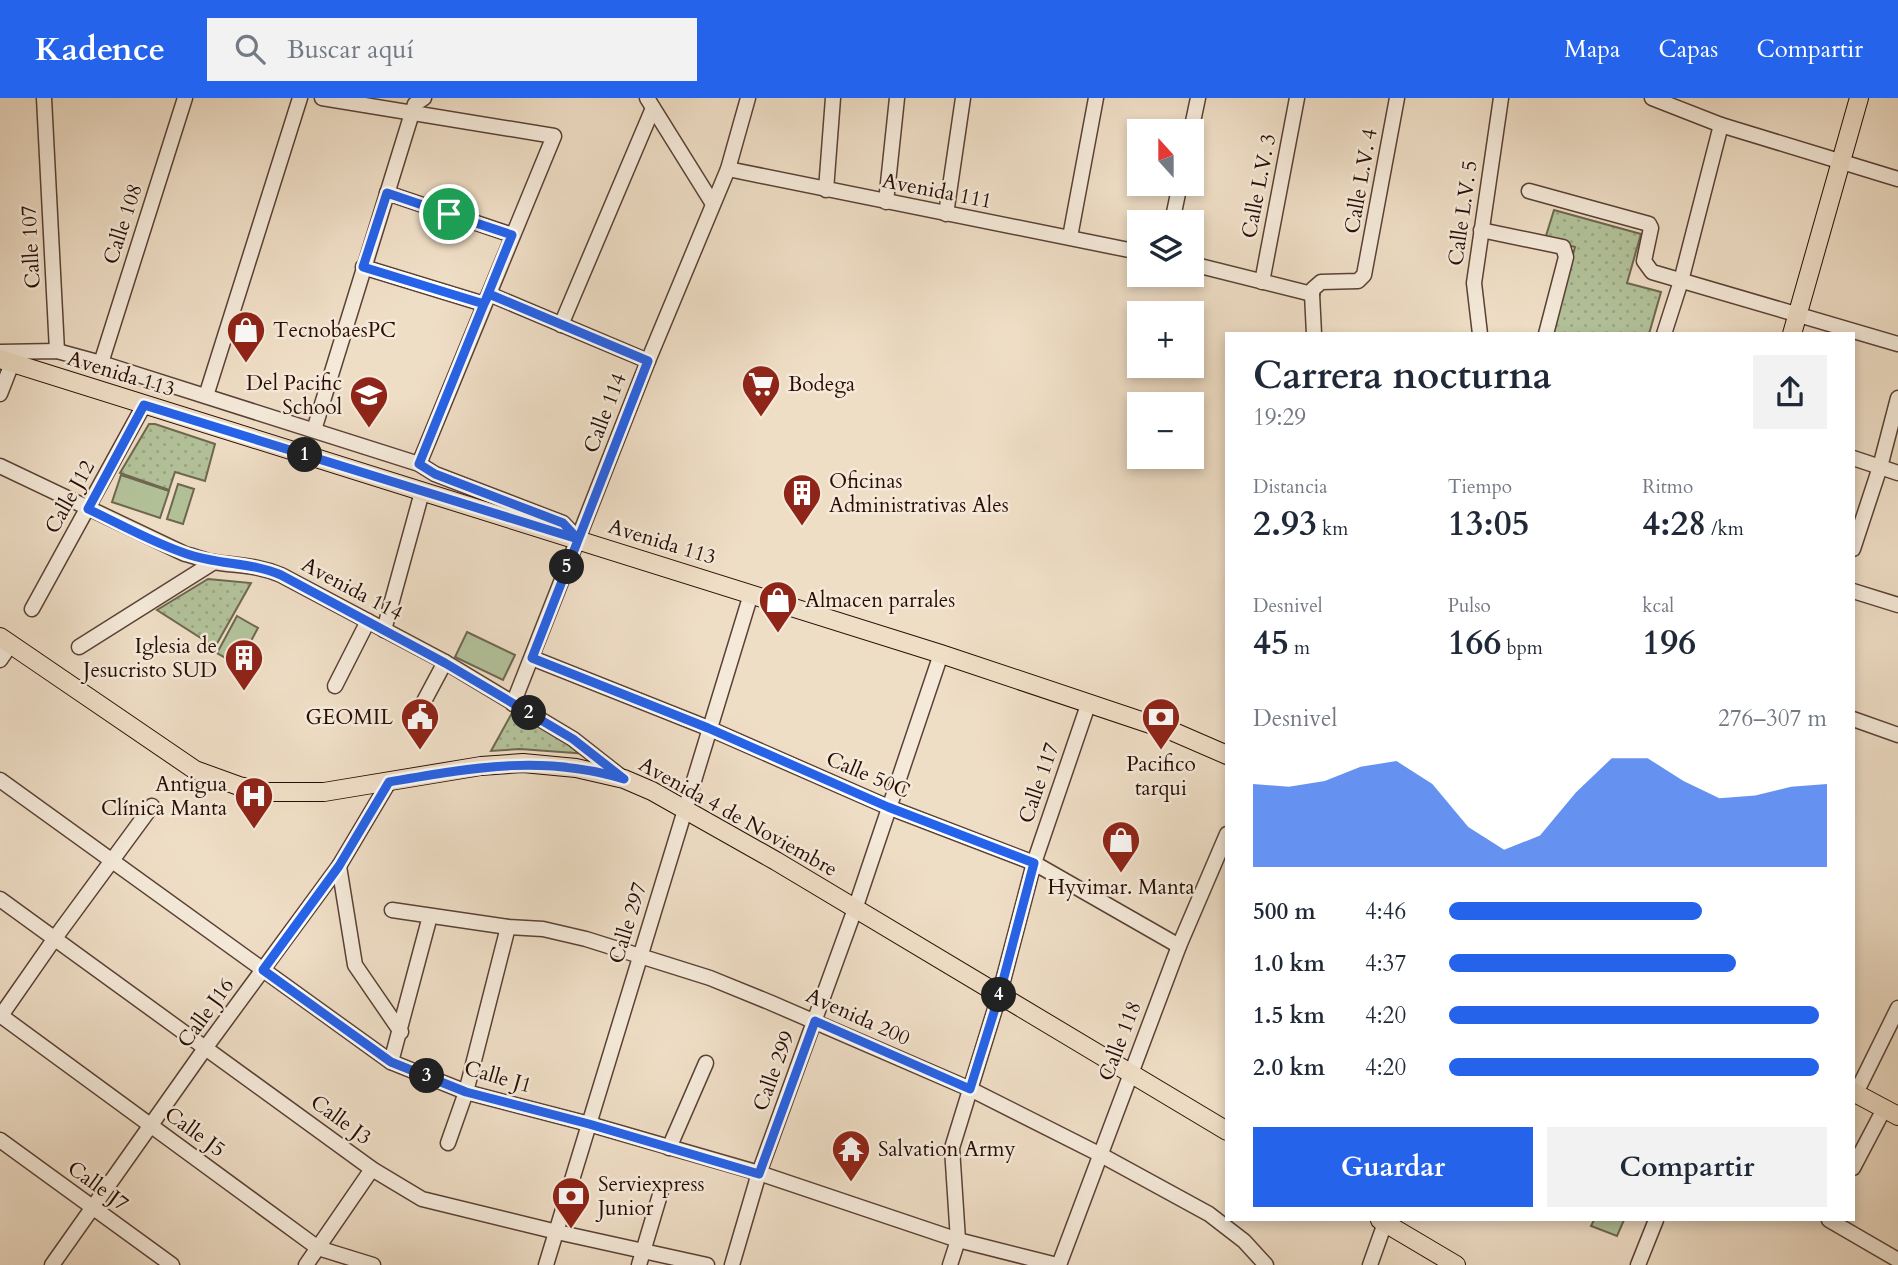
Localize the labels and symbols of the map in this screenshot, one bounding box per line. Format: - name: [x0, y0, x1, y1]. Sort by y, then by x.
- north arrow: [1127, 119, 1204, 196]
- street label: Calle L.V. 4: [1337, 126, 1385, 236]
- street label: Calle L.V. 3: [1235, 131, 1283, 241]
- street label: Calle L.V. 5: [1441, 158, 1485, 268]
- street label: Avenida 111: [880, 166, 994, 216]
- street label: Calle 108: [96, 180, 150, 268]
- pin: [419, 184, 479, 244]
- street label: Calle 107: [14, 204, 48, 289]
- shop icon: TecnobaesPC: [225, 309, 267, 364]
- place label: TecnobaesPC: [273, 316, 396, 345]
- street label: Avenida 113: [64, 344, 178, 404]
- supermarket icon: Bodega: [740, 363, 782, 418]
- place label: Del Pacific School: [246, 369, 342, 422]
- street label: Calle 114: [577, 369, 634, 457]
- place label: Bodega: [788, 370, 855, 399]
- school or university icon: Del Pacific School: [348, 374, 390, 429]
- pin: 1: [288, 438, 322, 472]
- street label: Calle J12: [38, 455, 102, 539]
- place label: Oficinas Administrativas Ales: [829, 467, 1009, 520]
- building icon: Oficinas Administrativas Ales: [781, 472, 823, 527]
- street label: Avenida 113: [605, 512, 719, 572]
- street label: Avenida 114: [296, 550, 408, 628]
- pin: 5: [550, 550, 584, 584]
- shop icon: Almacen parrales: [757, 579, 799, 634]
- place label: Almacen parrales: [805, 586, 955, 615]
- place label: Iglesia de Jesucristo SUD: [80, 632, 217, 685]
- building icon: Iglesia de Jesucristo SUD: [223, 637, 265, 692]
- public building icon: GEOMIL: [399, 696, 441, 751]
- pin: 2: [512, 696, 546, 730]
- bank icon: Pacifico tarqui: [1140, 696, 1182, 751]
- place label: GEOMIL: [306, 703, 393, 732]
- street label: Calle 117: [1012, 739, 1066, 827]
- street label: Calle 50C: [822, 744, 914, 806]
- street label: Avenida 4 de Noviembre: [633, 750, 843, 884]
- place label: Pacifico tarqui: [1126, 750, 1196, 803]
- place label: Antigua Clínica Manta: [101, 770, 227, 823]
- hospital icon: Antigua Clínica Manta: [233, 775, 275, 830]
- shop icon: Hyvimar. Manta: [1100, 819, 1142, 874]
- place label: Hyvimar. Manta: [1047, 873, 1195, 902]
- street label: Calle 297: [602, 879, 654, 967]
- street label: Calle J16: [171, 972, 241, 1054]
- pin: 4: [982, 978, 1016, 1012]
- street label: Avenida 200: [801, 981, 915, 1053]
- street label: Calle 118: [1092, 997, 1148, 1085]
- street label: Calle 299: [746, 1027, 802, 1115]
- street label: Calle J1: [461, 1054, 535, 1100]
- pin: 3: [410, 1058, 444, 1094]
- street label: Calle J3: [305, 1088, 377, 1152]
- street label: Calle J5: [159, 1100, 231, 1164]
- temple icon: Salvation Army: [830, 1128, 872, 1183]
- place label: Salvation Army: [878, 1135, 1016, 1164]
- street label: Calle J7: [62, 1154, 135, 1218]
- place label: Serviexpress Junior: [595, 1170, 705, 1223]
- bank icon: Serviexpress Junior: [550, 1175, 592, 1230]

